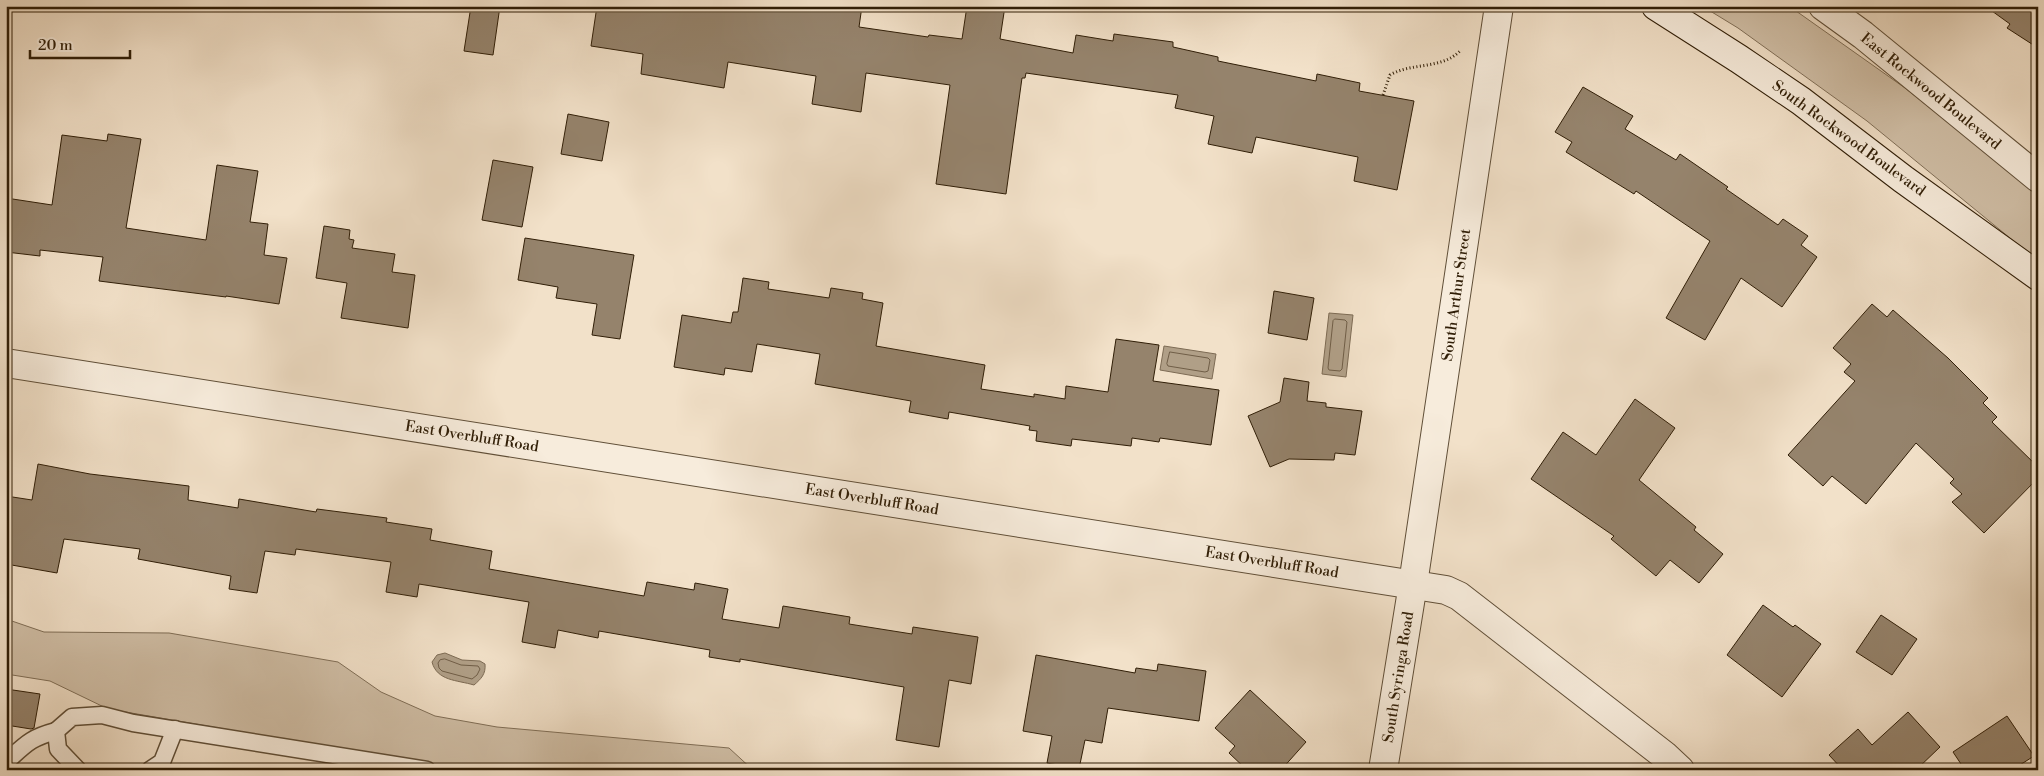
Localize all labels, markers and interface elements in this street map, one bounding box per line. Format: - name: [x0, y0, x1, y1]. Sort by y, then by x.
- scale bar: [30, 28, 130, 60]
- street label: East Rockwood Boulevard: [1857, 29, 2005, 154]
- text: 20 m: [38, 36, 73, 55]
- street label: South Rockwood Boulevard: [1768, 76, 1930, 201]
- street label: South Arthur Street: [1438, 227, 1475, 363]
- street label: East Overbluff Road: [404, 417, 541, 457]
- street label: East Overbluff Road: [804, 480, 941, 520]
- street label: East Overbluff Road: [1204, 543, 1341, 583]
- street label: South Syringa Road: [1379, 610, 1418, 744]

